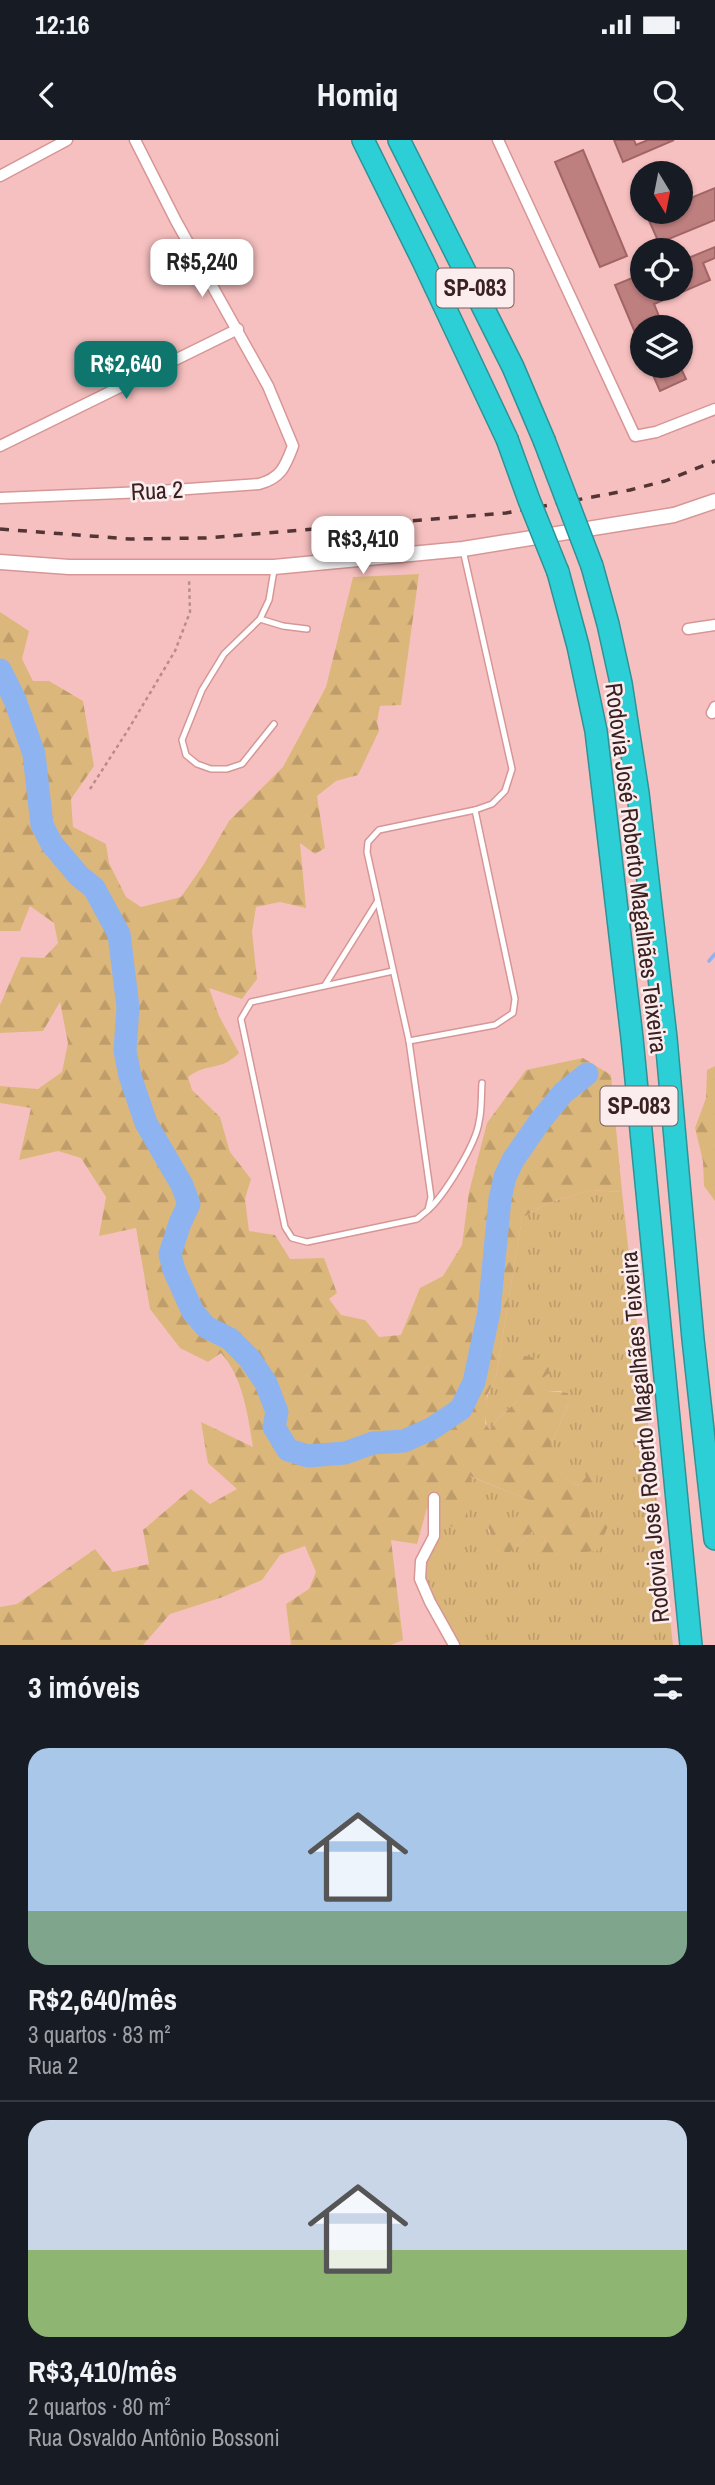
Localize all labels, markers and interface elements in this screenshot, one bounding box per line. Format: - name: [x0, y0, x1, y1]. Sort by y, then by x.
- text: 12:16: [35, 7, 90, 42]
- text: Homiq: [317, 73, 398, 116]
- icon: back: [28, 76, 66, 114]
- icon: search: [649, 76, 687, 114]
- north arrow: [630, 161, 693, 224]
- map controls: [630, 161, 693, 378]
- button: locate: [630, 238, 693, 301]
- pin: R$5,240: [137, 240, 267, 299]
- text: R$5,240: [166, 246, 238, 277]
- road number: SP-083: [436, 268, 514, 308]
- button: layers: [630, 315, 693, 378]
- pin: R$2,640: [61, 342, 191, 401]
- text: R$2,640: [90, 348, 162, 379]
- street label: Rua 2: [130, 473, 184, 507]
- pin: R$3,410: [298, 516, 428, 576]
- text: R$3,410: [327, 523, 399, 554]
- street label: Rodovia José Roberto Magalhães Teixeira: [598, 681, 676, 1055]
- road number: SP-083: [600, 1086, 678, 1126]
- street label: Rodovia José Roberto Magalhães Teixeira: [612, 1250, 676, 1624]
- text: 3 imóveis: [28, 1667, 140, 1707]
- icon: filters: [649, 1668, 687, 1706]
- icon: home: [295, 1794, 421, 1920]
- text: R$2,640/mês: [28, 1979, 177, 2019]
- text: 3 quartos · 83 m²: [28, 2019, 171, 2050]
- text: Rua 2: [28, 2050, 78, 2081]
- icon: home: [295, 2166, 421, 2292]
- text: R$3,410/mês: [28, 2351, 177, 2391]
- text: 2 quartos · 80 m²: [28, 2391, 171, 2422]
- text: Rua Osvaldo Antônio Bossoni: [28, 2422, 280, 2453]

